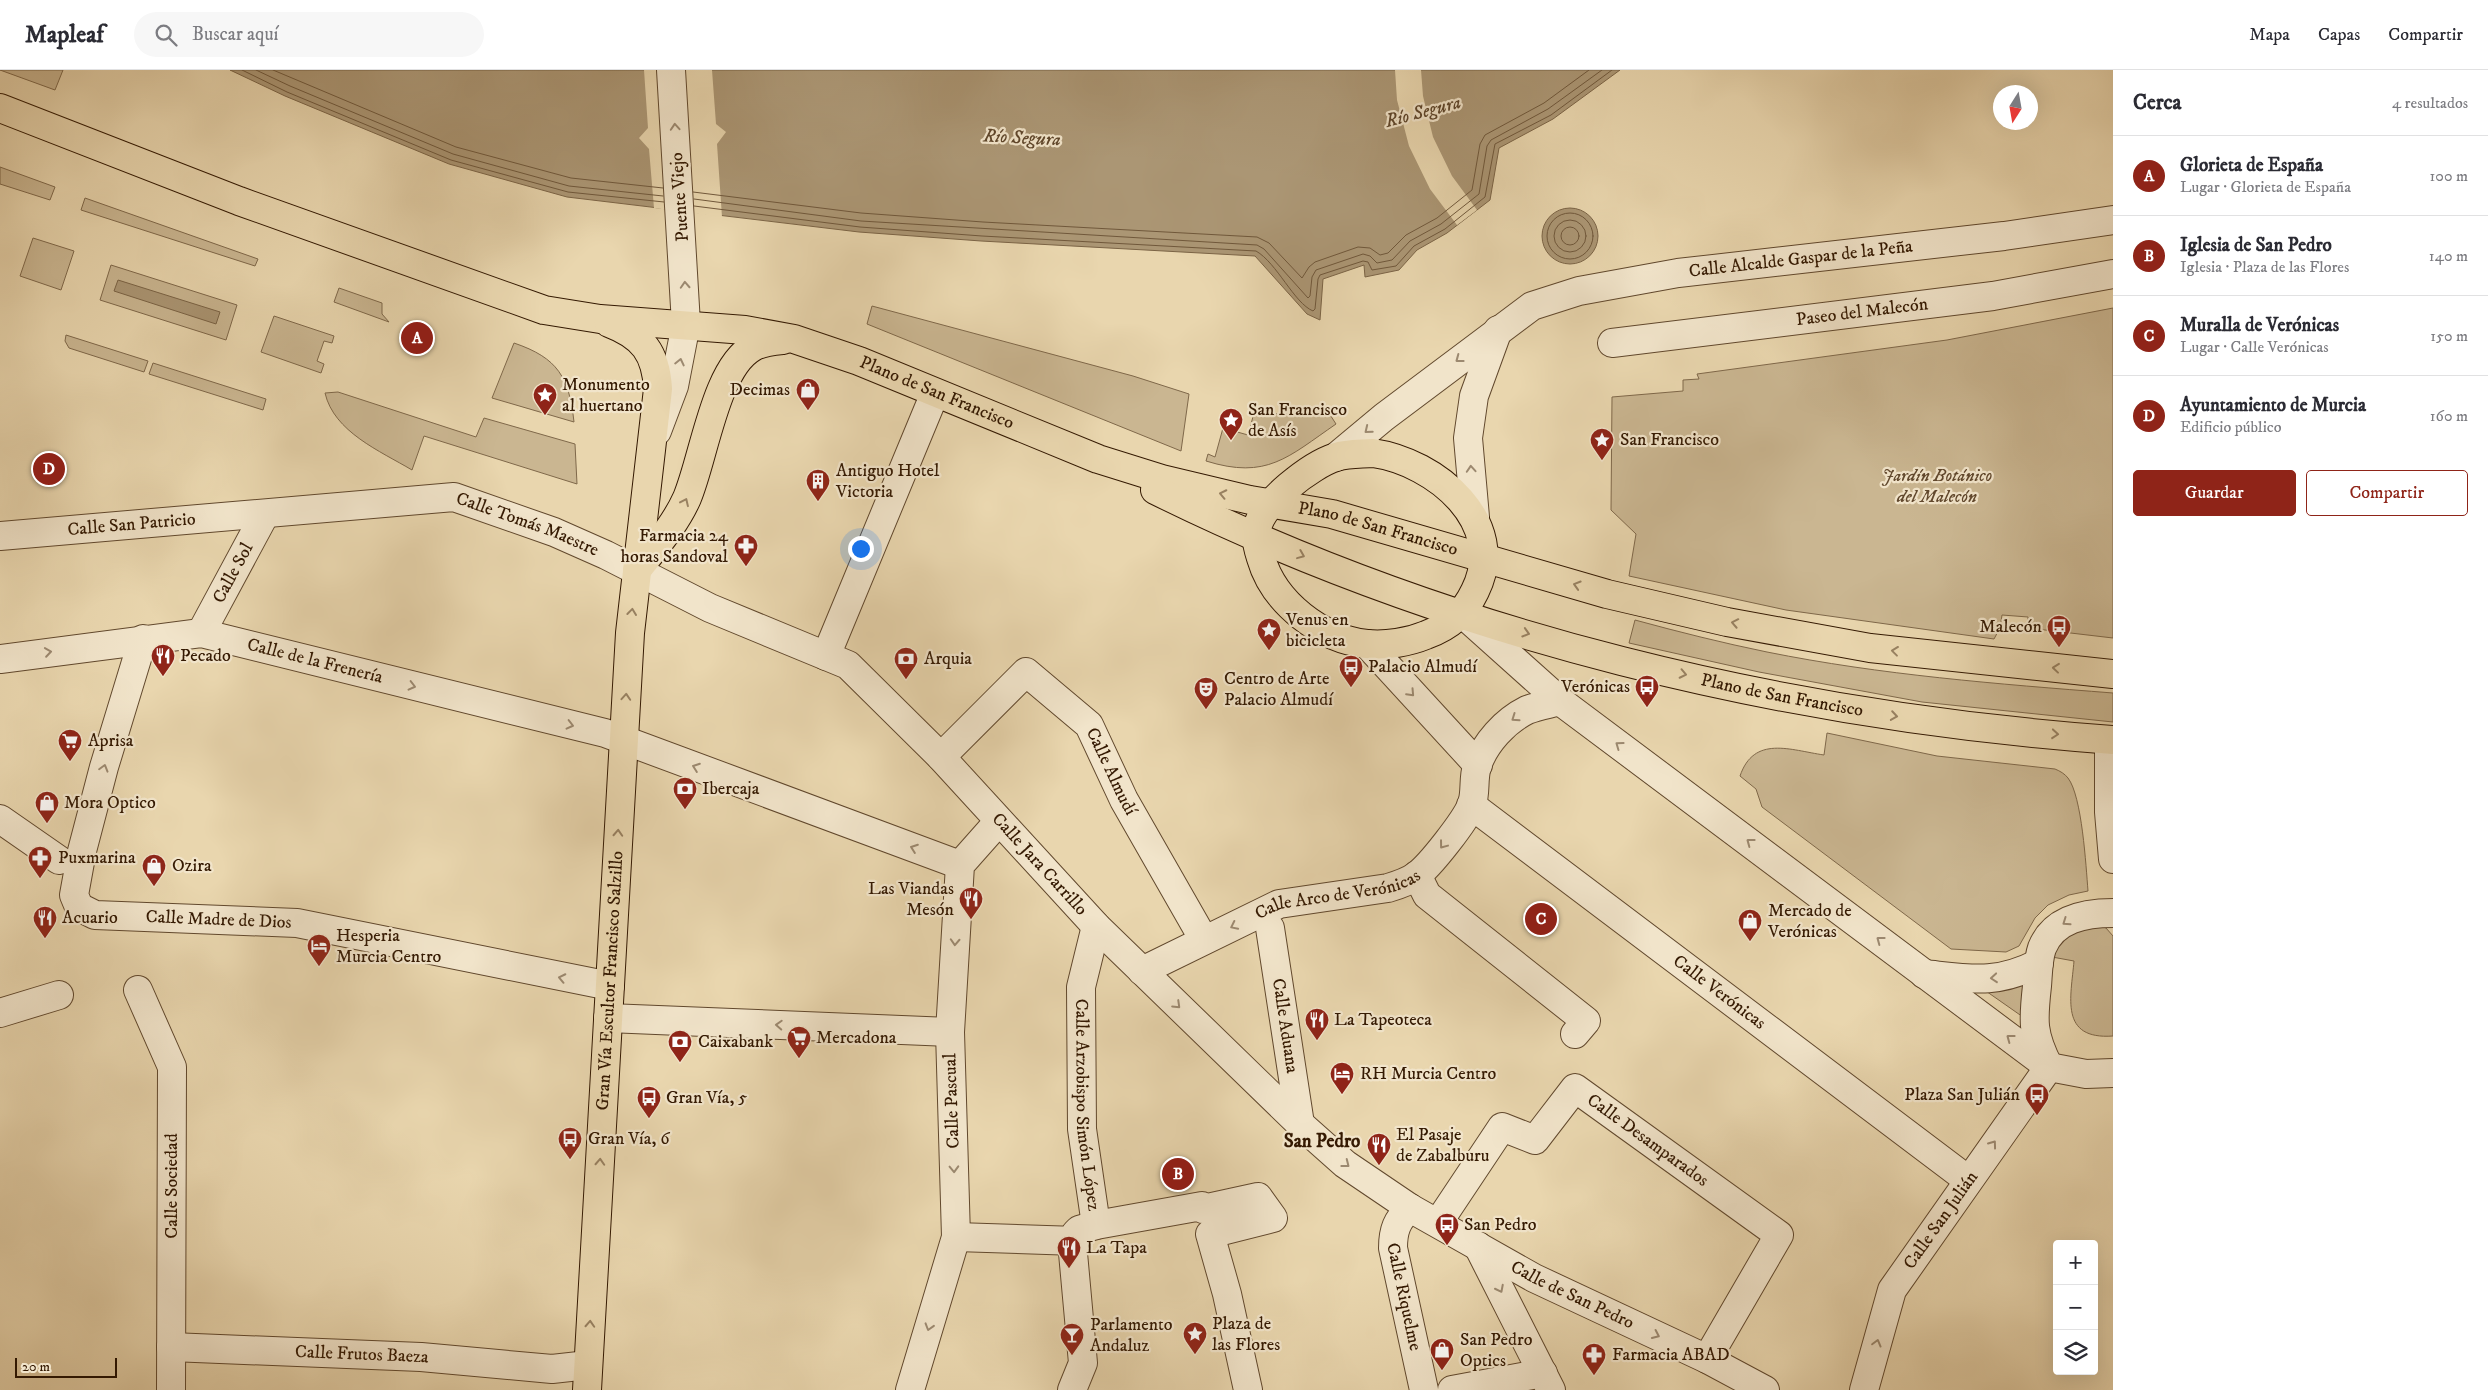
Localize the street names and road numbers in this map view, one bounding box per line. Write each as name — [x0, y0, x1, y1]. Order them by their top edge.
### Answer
street label: Puente Viejo — [666, 151, 694, 242]
street label: Calle Alcalde Gaspar de la Peña — [1688, 235, 1914, 283]
street label: Paseo del Malecón — [1795, 293, 1930, 331]
street label: Plano de San Francisco — [856, 351, 1017, 434]
street label: Calle Tomás Maestre — [453, 488, 602, 561]
street label: Plano de San Francisco — [1296, 497, 1461, 561]
street label: Calle San Patricio — [67, 508, 197, 541]
street label: Calle Sol — [208, 539, 259, 607]
street label: Calle de la Frenería — [245, 634, 385, 689]
street label: Plano de San Francisco — [1699, 669, 1865, 722]
street label: Calle Almudí — [1081, 724, 1142, 820]
street label: Calle Jara Carrillo — [987, 808, 1092, 920]
street label: Gran Vía Escultor Francisco Salzillo — [592, 850, 629, 1111]
street label: Calle Arco de Verónicas — [1252, 865, 1425, 925]
street label: Calle Madre de Dios — [145, 906, 292, 934]
street label: Calle Verónicas — [1668, 950, 1770, 1034]
street label: Calle Aduana — [1267, 977, 1303, 1075]
street label: Calle Arzobispo Simón López — [1070, 999, 1105, 1213]
street label: Calle Pascual — [939, 1052, 965, 1149]
street label: Calle Desamparados — [1583, 1089, 1713, 1192]
street label: Calle Sociedad — [161, 1133, 183, 1239]
street label: Calle San Julián — [1899, 1167, 1983, 1274]
street label: Calle Riquelme — [1381, 1241, 1426, 1353]
street label: Calle de San Pedro — [1507, 1256, 1638, 1334]
street label: Calle Frutos Baeza — [295, 1341, 430, 1369]

